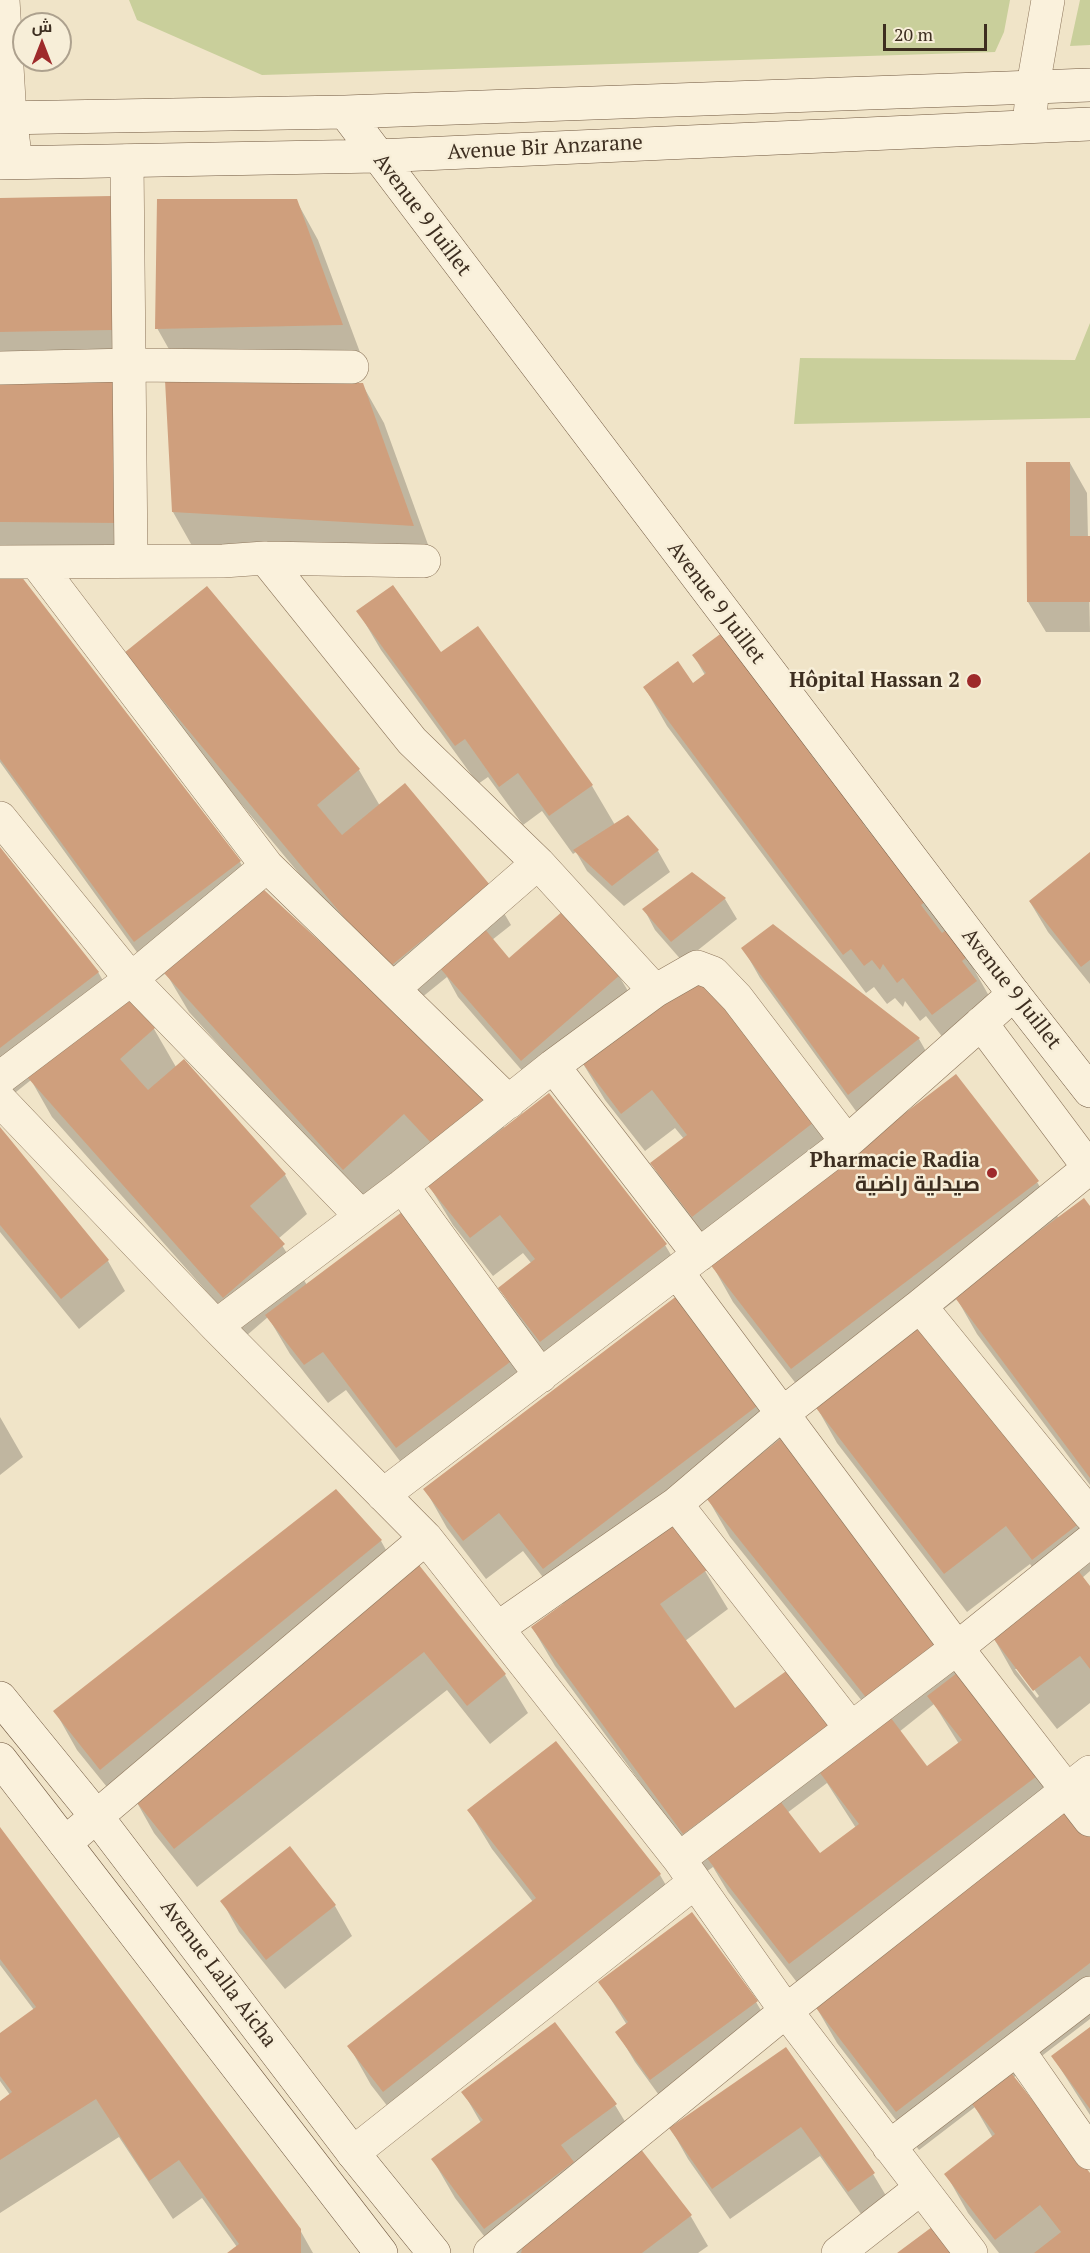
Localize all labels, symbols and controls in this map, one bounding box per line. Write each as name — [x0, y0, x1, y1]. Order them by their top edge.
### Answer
north arrow — [12, 12, 72, 72]
scale bar — [886, 12, 990, 50]
text: ش — [32, 15, 52, 37]
text: 20 m — [894, 22, 933, 46]
street label: Avenue Bir Anzarane — [447, 130, 643, 166]
street label: Avenue 9 Juillet — [368, 149, 476, 281]
street label: Avenue 9 Juillet — [662, 537, 770, 669]
place label: Hôpital Hassan 2 — [789, 668, 960, 694]
marker: Hôpital Hassan 2 — [965, 672, 983, 690]
street label: Avenue 9 Juillet — [956, 923, 1066, 1055]
place label: Pharmacie Radia صيدلية راضية — [810, 1148, 980, 1198]
marker: Pharmacie Radia صيدلية راضية — [985, 1166, 999, 1180]
street label: Avenue Lalla Aicha — [154, 1895, 282, 2053]

